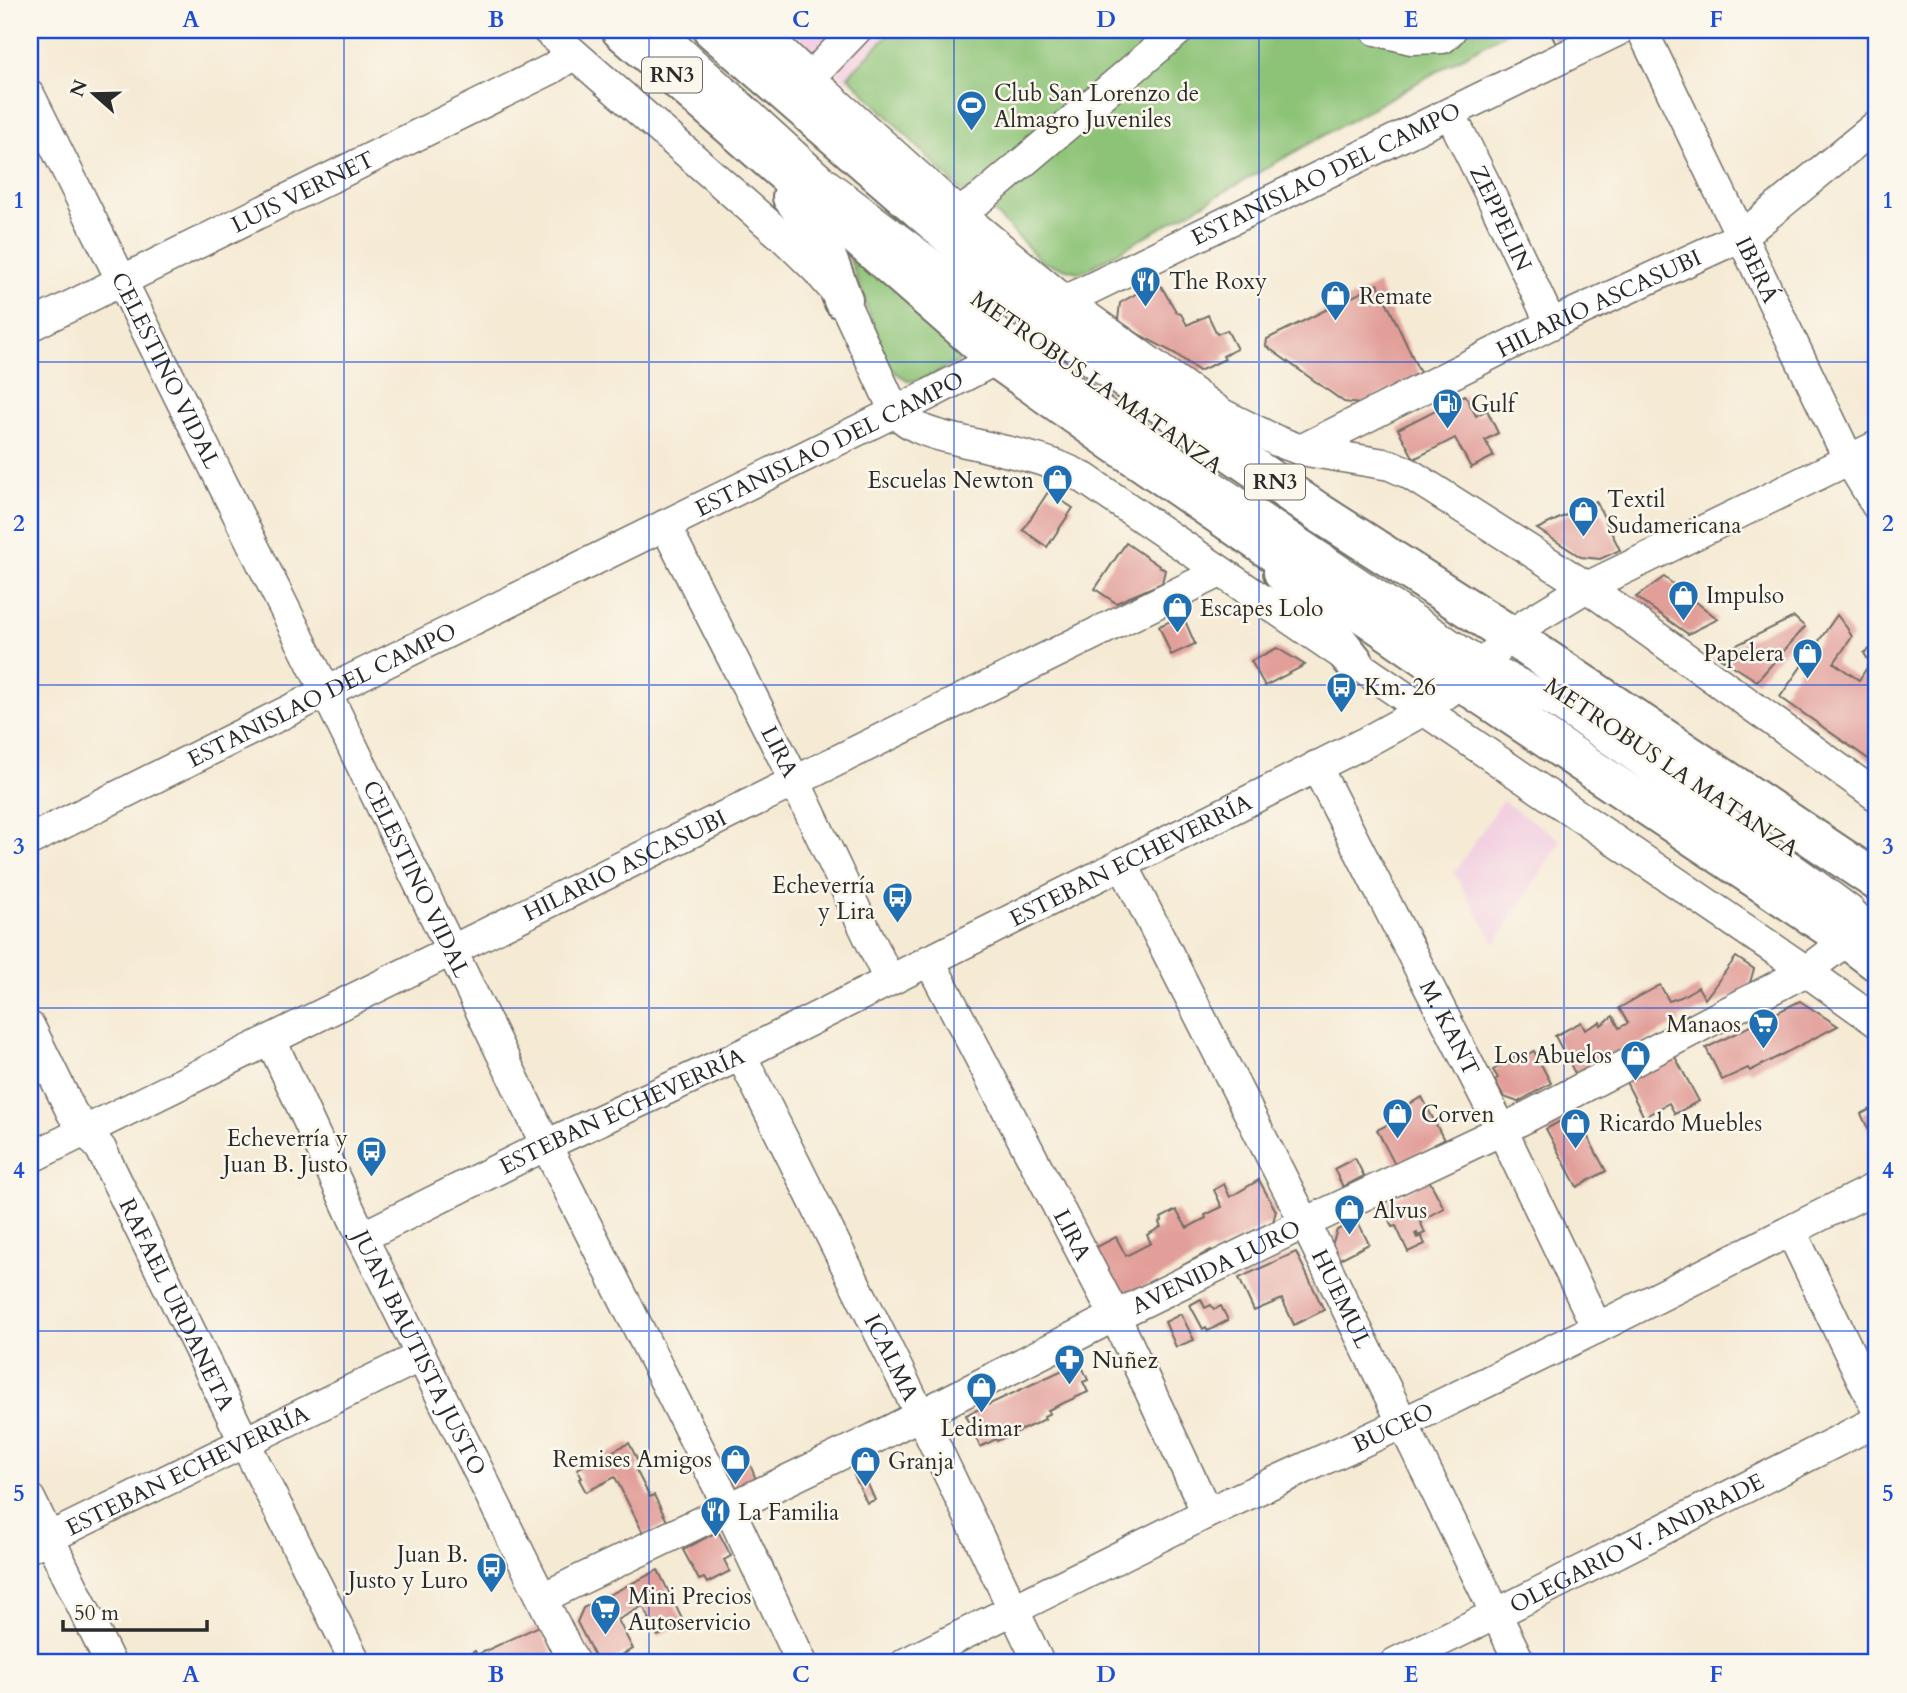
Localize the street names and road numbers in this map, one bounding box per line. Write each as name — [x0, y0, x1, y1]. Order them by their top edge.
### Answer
road number: RN3 — [642, 57, 702, 92]
street label: ESTANISLAO DEL CAMPO — [1186, 95, 1466, 253]
street label: LUIS VERNET — [226, 143, 380, 240]
street label: ZEPPELIN — [1462, 160, 1539, 277]
street label: IBERÁ — [1728, 232, 1786, 309]
street label: HILARIO ASCASUBI — [1491, 242, 1706, 365]
street label: CELESTINO VIDAL — [104, 267, 228, 474]
street label: METROBUS LA MATANZA — [965, 283, 1229, 482]
street label: ESTANISLAO DEL CAMPO — [690, 364, 969, 524]
road number: RN3 — [1245, 464, 1305, 500]
street label: ESTANISLAO DEL CAMPO — [182, 615, 462, 775]
street label: METROBUS LA MATANZA — [1538, 670, 1806, 865]
street label: LIRA — [753, 721, 806, 783]
street label: CELESTINO VIDAL — [355, 775, 477, 983]
street label: ESTEBAN ECHEVERRÍA — [1004, 786, 1258, 934]
street label: HILARIO ASCASUBI — [518, 802, 732, 929]
street label: M. KANT — [1412, 975, 1487, 1081]
street label: ESTEBAN ECHEVERRÍA — [494, 1040, 750, 1182]
street label: RAFAEL URDANETA — [112, 1193, 242, 1417]
street label: LIRA — [1046, 1204, 1099, 1267]
street label: AVENIDA LURO — [1126, 1213, 1306, 1322]
street label: JUAN BAUTISTA JUSTO — [344, 1222, 493, 1481]
street label: HUEMUL — [1304, 1244, 1379, 1354]
street label: ICALMA — [857, 1309, 926, 1407]
street label: BUCEO — [1348, 1395, 1439, 1460]
street label: ESTEBAN ECHEVERRÍA — [61, 1398, 315, 1543]
street label: OLEGARIO V. ANDRADE — [1504, 1466, 1769, 1621]

